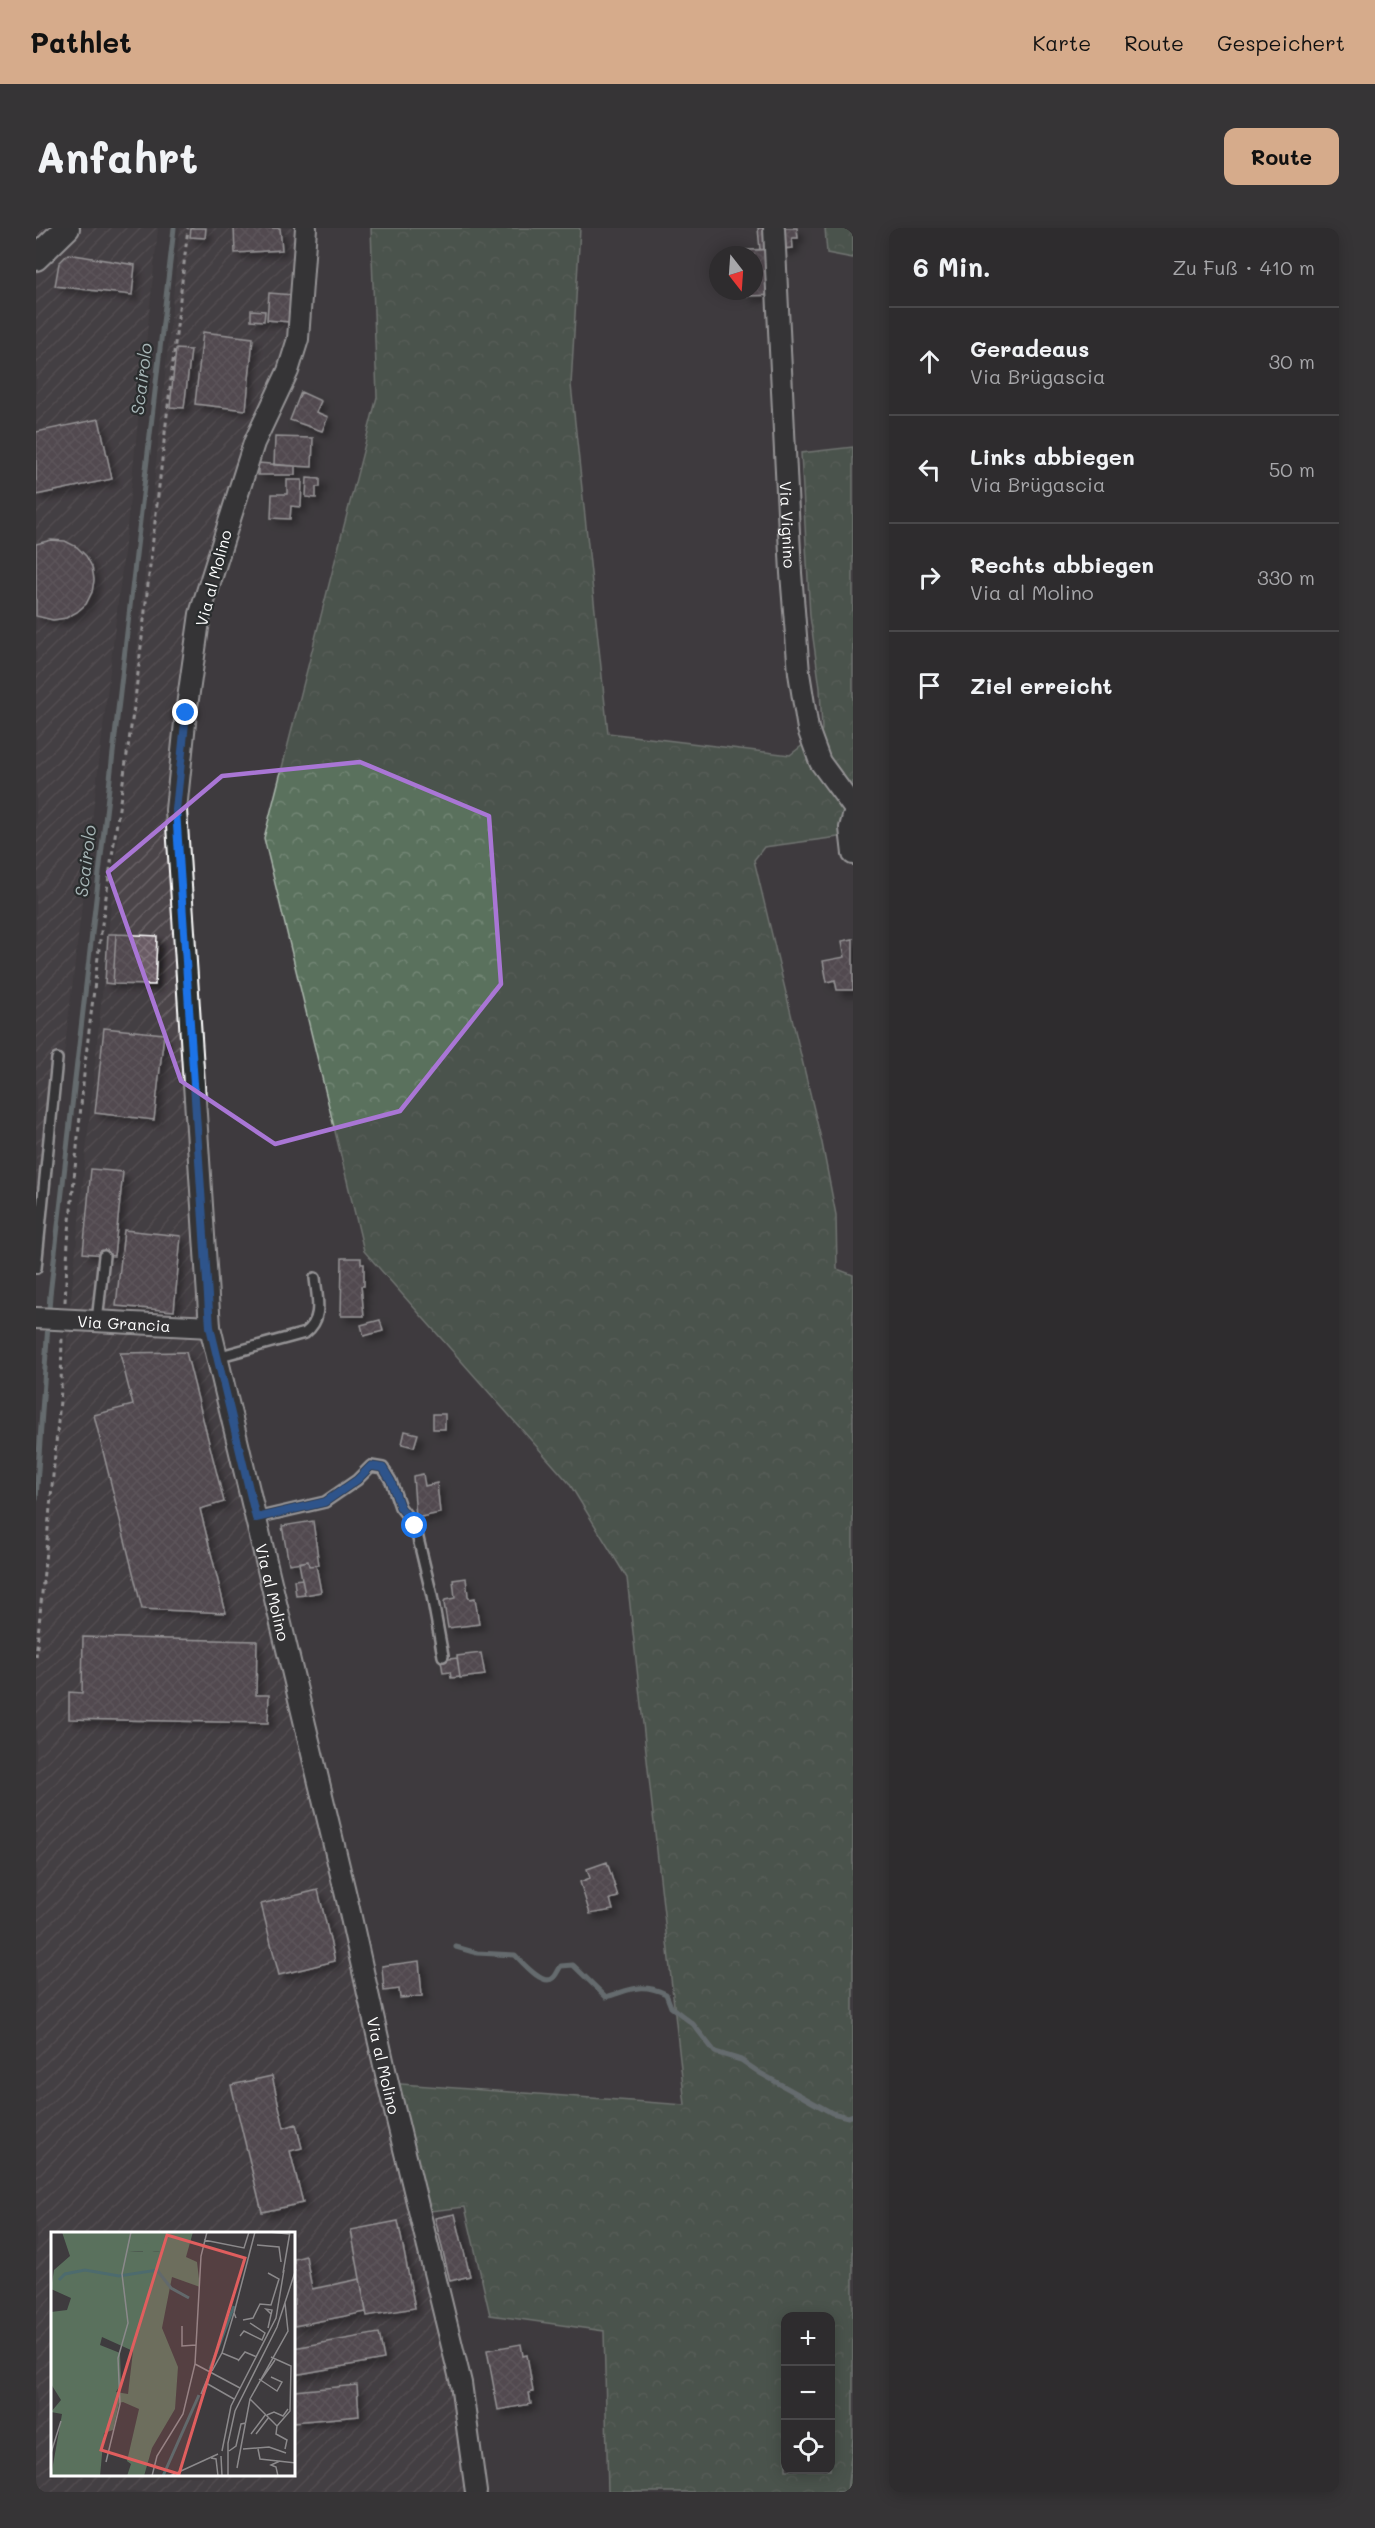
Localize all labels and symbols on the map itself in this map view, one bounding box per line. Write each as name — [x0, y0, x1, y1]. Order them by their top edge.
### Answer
north arrow — [709, 246, 763, 300]
water label: Scairolo — [125, 341, 157, 416]
street label: Via Vignino — [776, 481, 801, 569]
street label: Via al Molino — [190, 528, 236, 628]
route end — [172, 699, 198, 725]
water label: Scairolo — [69, 823, 101, 898]
street label: Via Grancia — [77, 1310, 171, 1335]
route start — [401, 1512, 427, 1538]
street label: Via al Molino — [252, 1542, 295, 1643]
street label: Via al Molino — [363, 2015, 406, 2116]
inset map — [51, 2232, 296, 2477]

